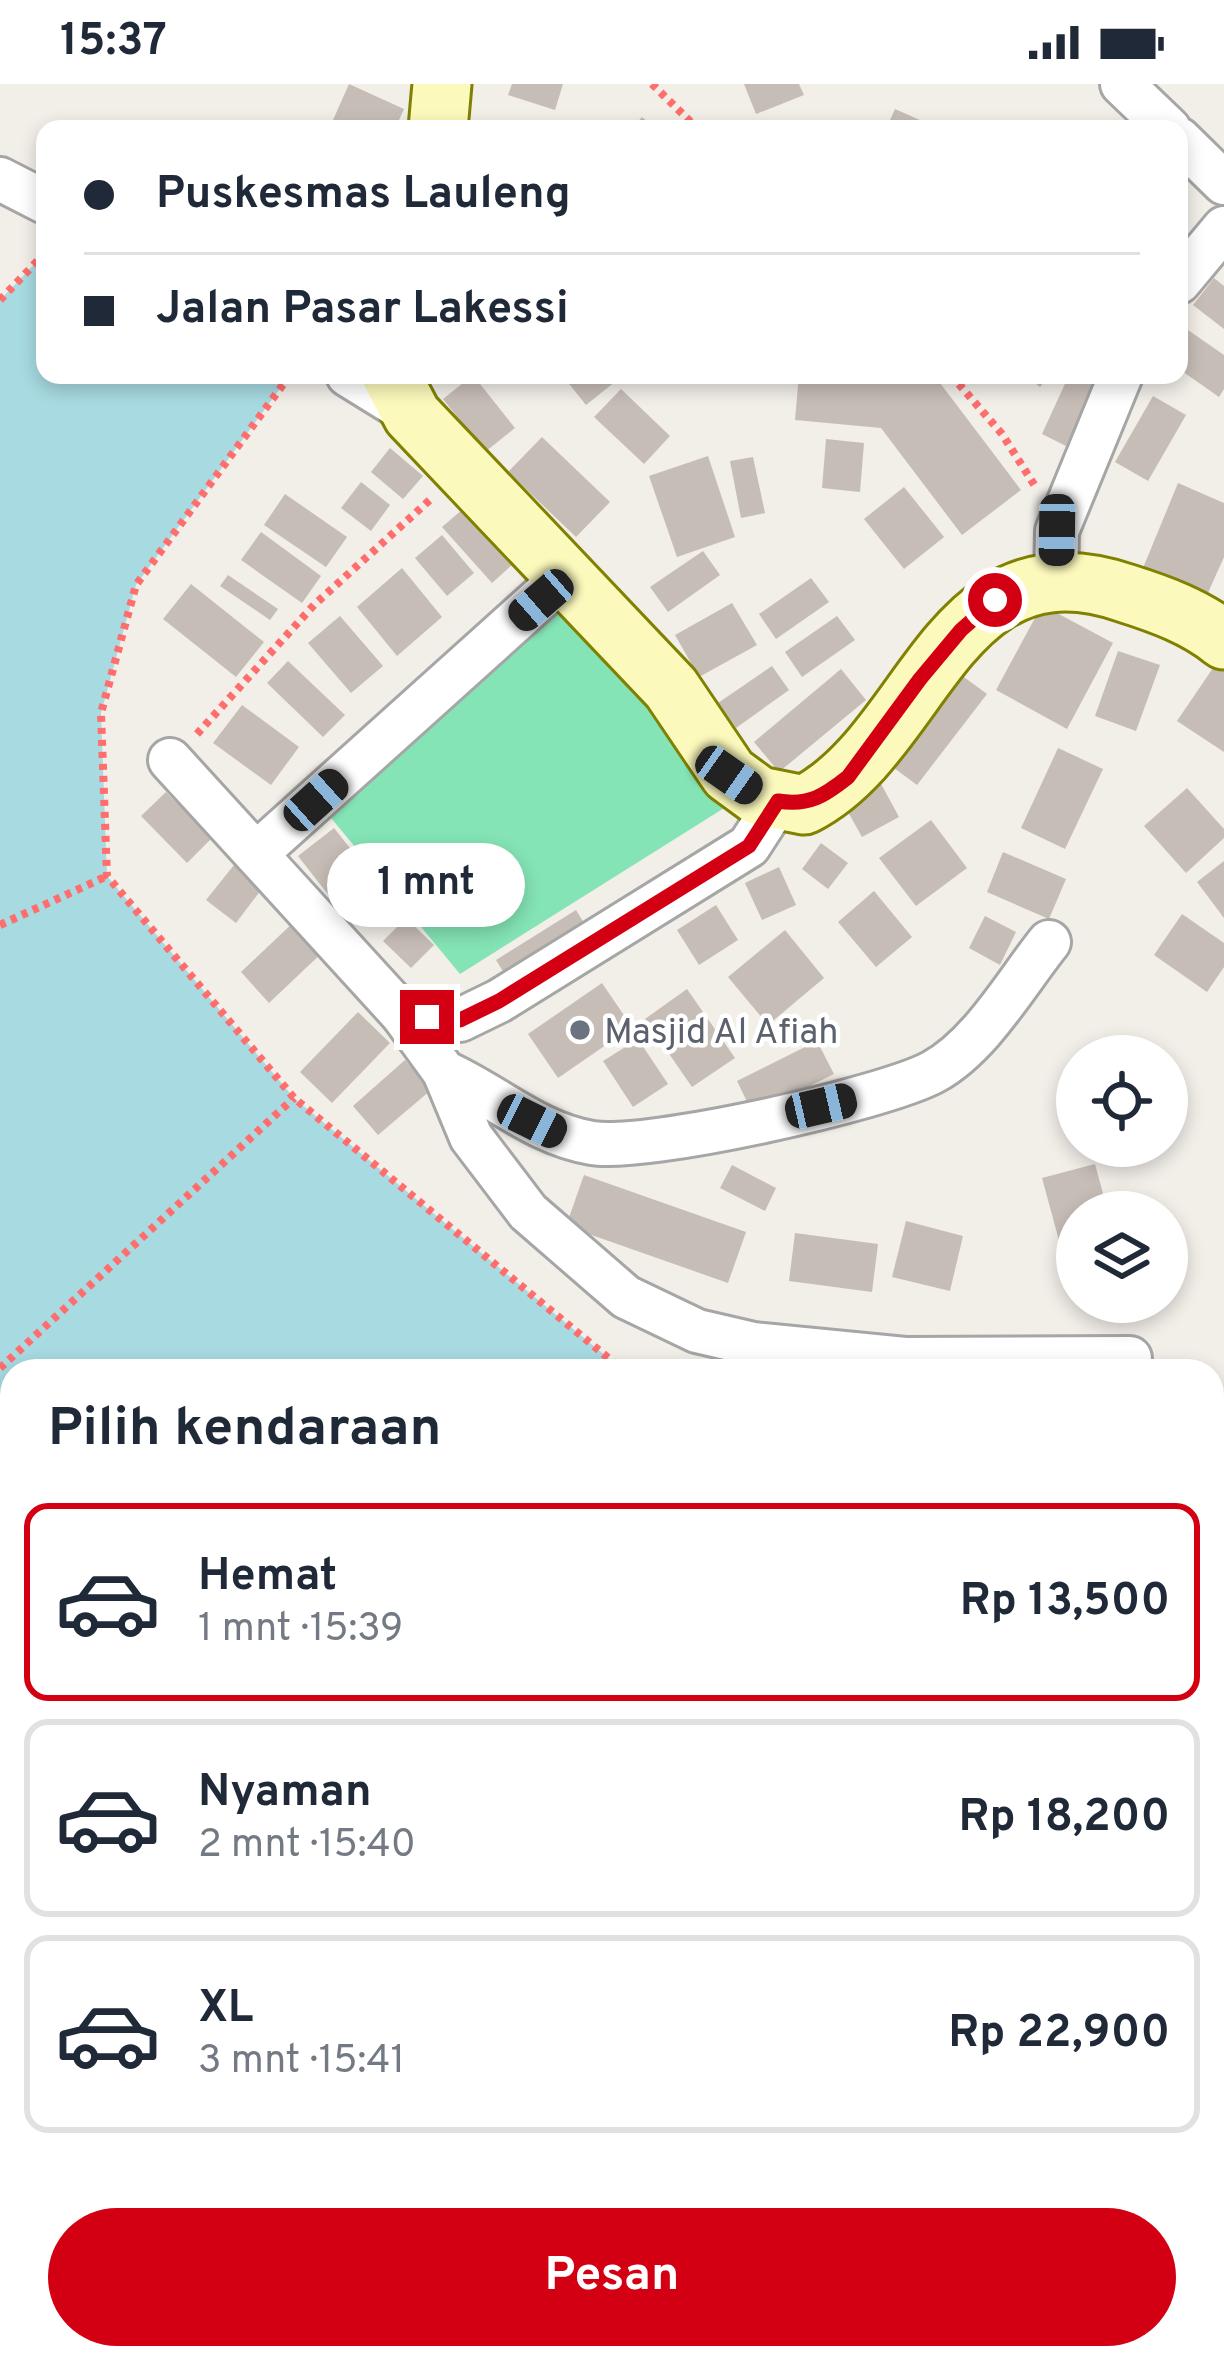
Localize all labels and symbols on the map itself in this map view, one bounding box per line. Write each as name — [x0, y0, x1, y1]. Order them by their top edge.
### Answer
car — [1038, 494, 1076, 566]
car — [502, 563, 580, 637]
route start — [968, 573, 1022, 627]
car — [689, 740, 769, 810]
car — [277, 763, 355, 837]
callout: 1 mnt — [328, 843, 526, 927]
route end — [400, 990, 454, 1044]
place label: Masjid Al Afiah — [604, 1011, 839, 1057]
marker: Masjid Al Afiah — [567, 1017, 593, 1043]
car — [782, 1080, 860, 1132]
car — [492, 1089, 572, 1153]

